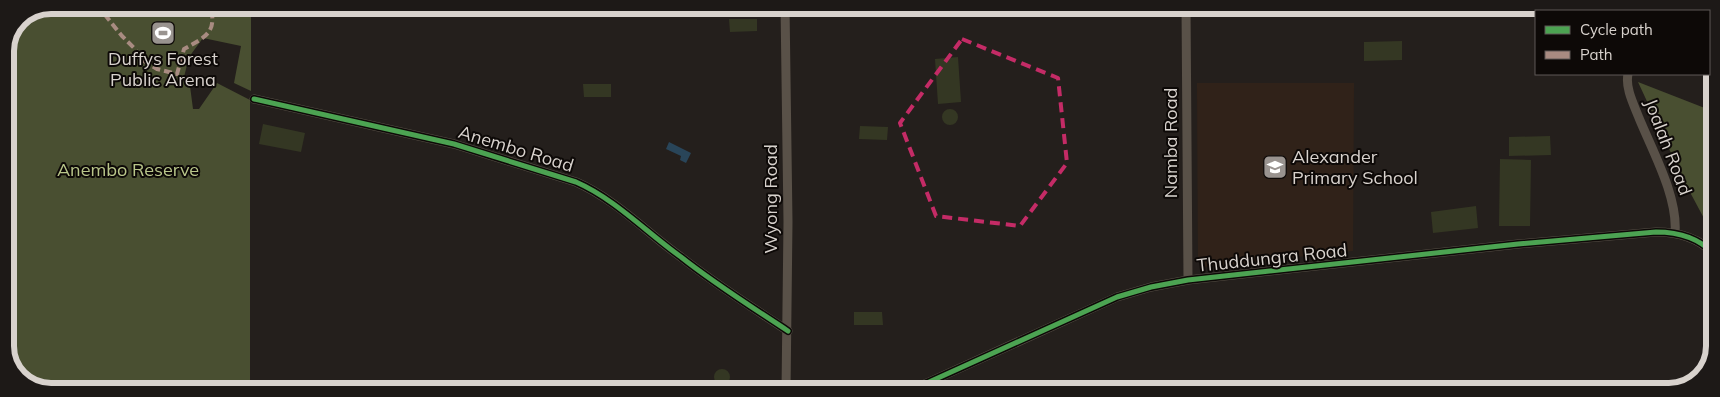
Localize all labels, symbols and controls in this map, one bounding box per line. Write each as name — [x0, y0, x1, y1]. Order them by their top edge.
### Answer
legend — [1535, 10, 1710, 75]
sports icon: Duffys Forest Public Arena — [150, 20, 176, 46]
text: Cycle path — [1580, 20, 1653, 39]
text: Path — [1580, 45, 1612, 64]
place label: Duffys Forest Public Arena — [108, 47, 218, 91]
street label: Namba Road — [1159, 88, 1182, 198]
street label: Joalah Road — [1640, 95, 1697, 198]
street label: Anembo Road — [456, 120, 577, 177]
street label: Wyong Road — [759, 144, 782, 254]
place label: Alexander Primary School — [1292, 145, 1418, 189]
school or university icon: Alexander Primary School — [1262, 154, 1288, 180]
park label: Anembo Reserve — [57, 158, 199, 181]
street label: Thuddungra Road — [1196, 238, 1348, 277]

